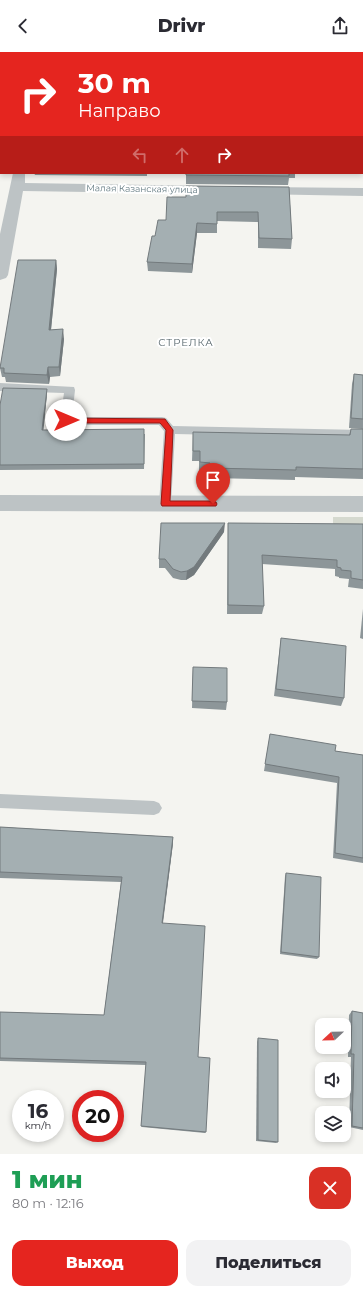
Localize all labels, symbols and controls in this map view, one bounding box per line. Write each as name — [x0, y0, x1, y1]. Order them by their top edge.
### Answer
icon: back — [12, 15, 34, 37]
text: Drivr — [158, 15, 205, 37]
icon: share — [329, 15, 351, 37]
text: 30 m — [78, 66, 151, 100]
icon: right — [12, 68, 64, 120]
text: Направо — [78, 100, 161, 122]
icon: left — [129, 144, 151, 166]
icon: ahead — [171, 144, 193, 166]
icon: right — [213, 144, 235, 166]
street label: Малая Казанская улица — [86, 182, 198, 195]
district label: СТРЕЛКА — [158, 336, 214, 349]
position arrow — [45, 399, 87, 441]
pin — [196, 463, 230, 504]
icon: arrive — [202, 469, 224, 491]
north arrow — [315, 1018, 351, 1054]
map controls — [315, 1018, 351, 1142]
button: sound — [315, 1062, 351, 1098]
speed limit sign: 20 — [72, 1090, 124, 1142]
text: 16 — [28, 1099, 48, 1123]
button: layers — [315, 1106, 351, 1142]
text: km/h — [25, 1119, 51, 1132]
text: 1 мин — [12, 1165, 83, 1194]
button: close — [309, 1167, 351, 1209]
text: 80 m · 12:16 — [12, 1195, 84, 1211]
button: Выход — [12, 1240, 178, 1286]
button: Поделиться — [186, 1240, 351, 1286]

